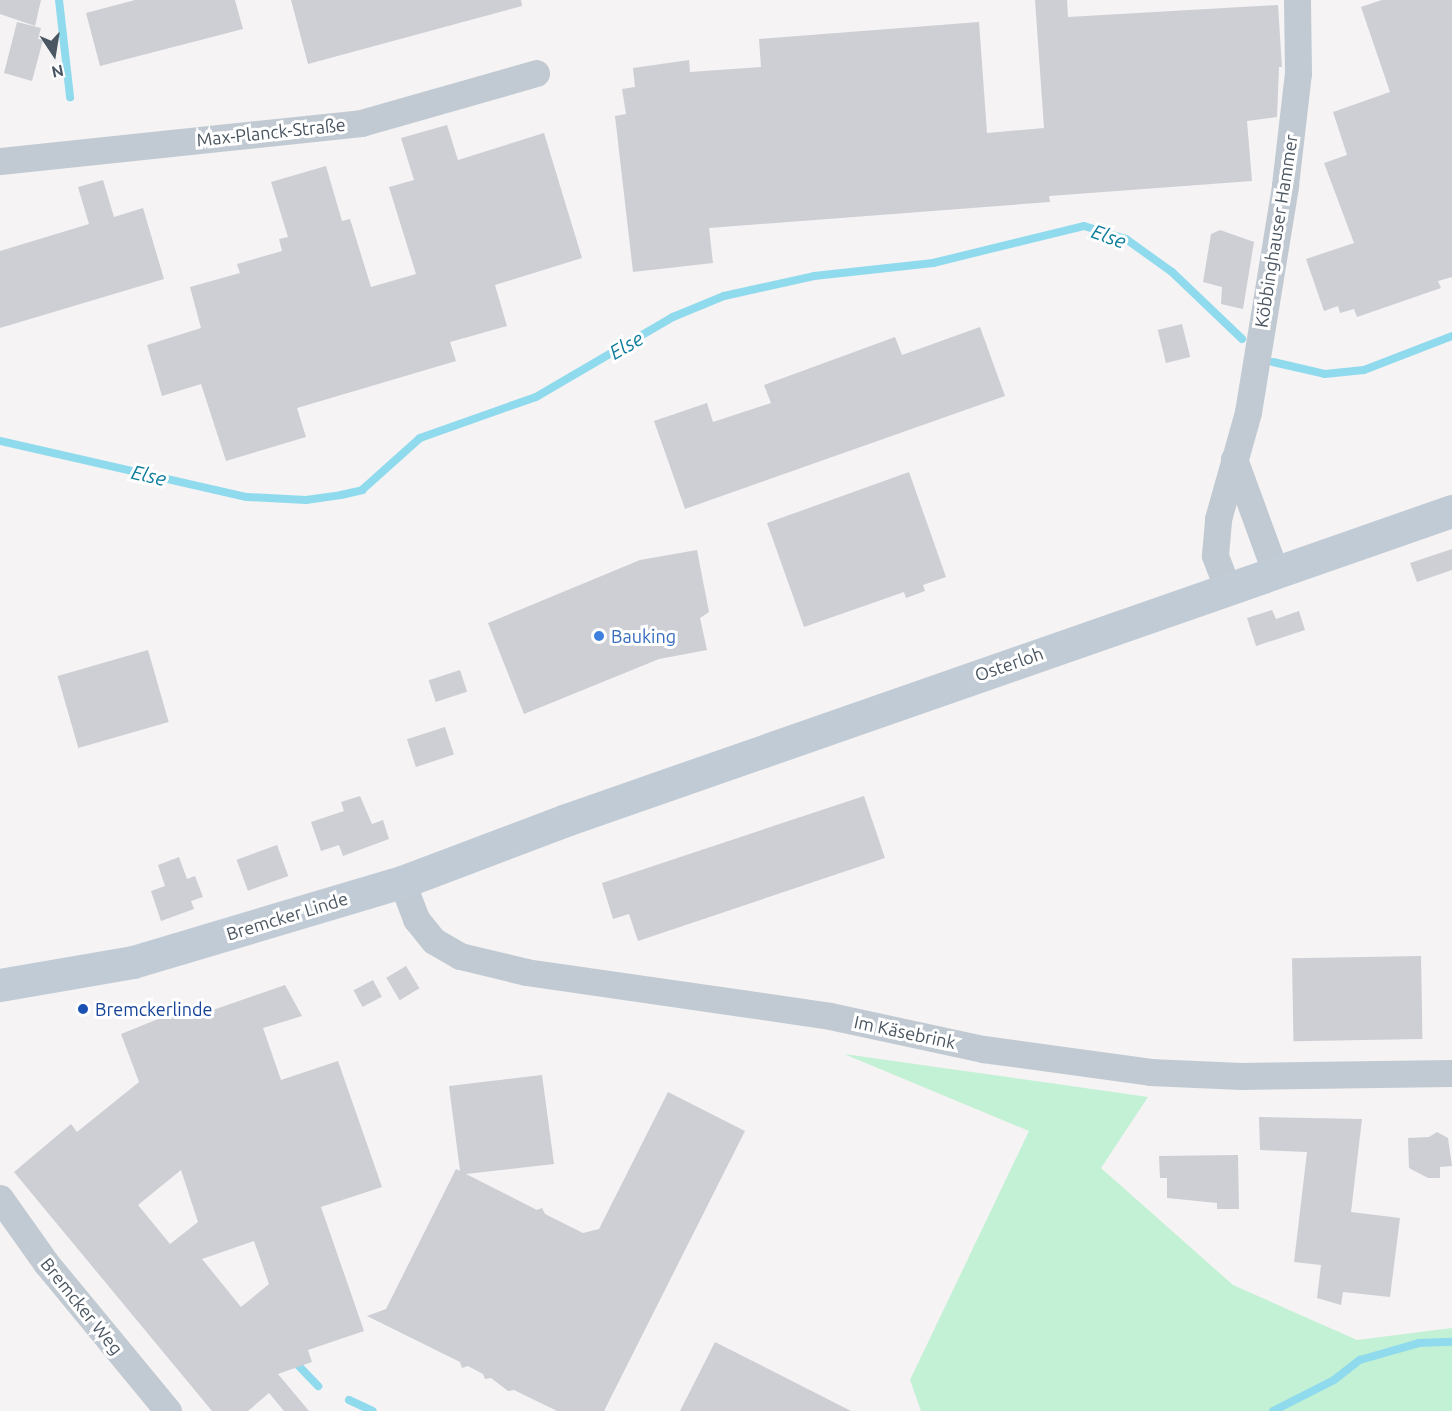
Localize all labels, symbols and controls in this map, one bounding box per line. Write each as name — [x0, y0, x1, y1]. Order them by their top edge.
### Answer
north arrow — [24, 24, 84, 84]
text: N — [50, 62, 65, 82]
street label: Max-Planck-Straße — [195, 113, 347, 151]
street label: Köbbinghauser Hammer — [1250, 133, 1302, 329]
water label: Else — [1088, 219, 1130, 253]
water label: Else — [605, 326, 647, 364]
water label: Else — [129, 459, 169, 491]
place label: Bauking — [611, 625, 676, 647]
marker: Bauking — [592, 629, 606, 643]
street label: Osterloh — [972, 642, 1046, 686]
street label: Bremcker Linde — [224, 887, 350, 945]
place label: Bremckerlinde — [95, 998, 212, 1020]
marker: Bremckerlinde — [76, 1002, 90, 1016]
street label: Im Käsebrink — [852, 1011, 958, 1053]
street label: Bremcker Weg — [36, 1253, 128, 1359]

